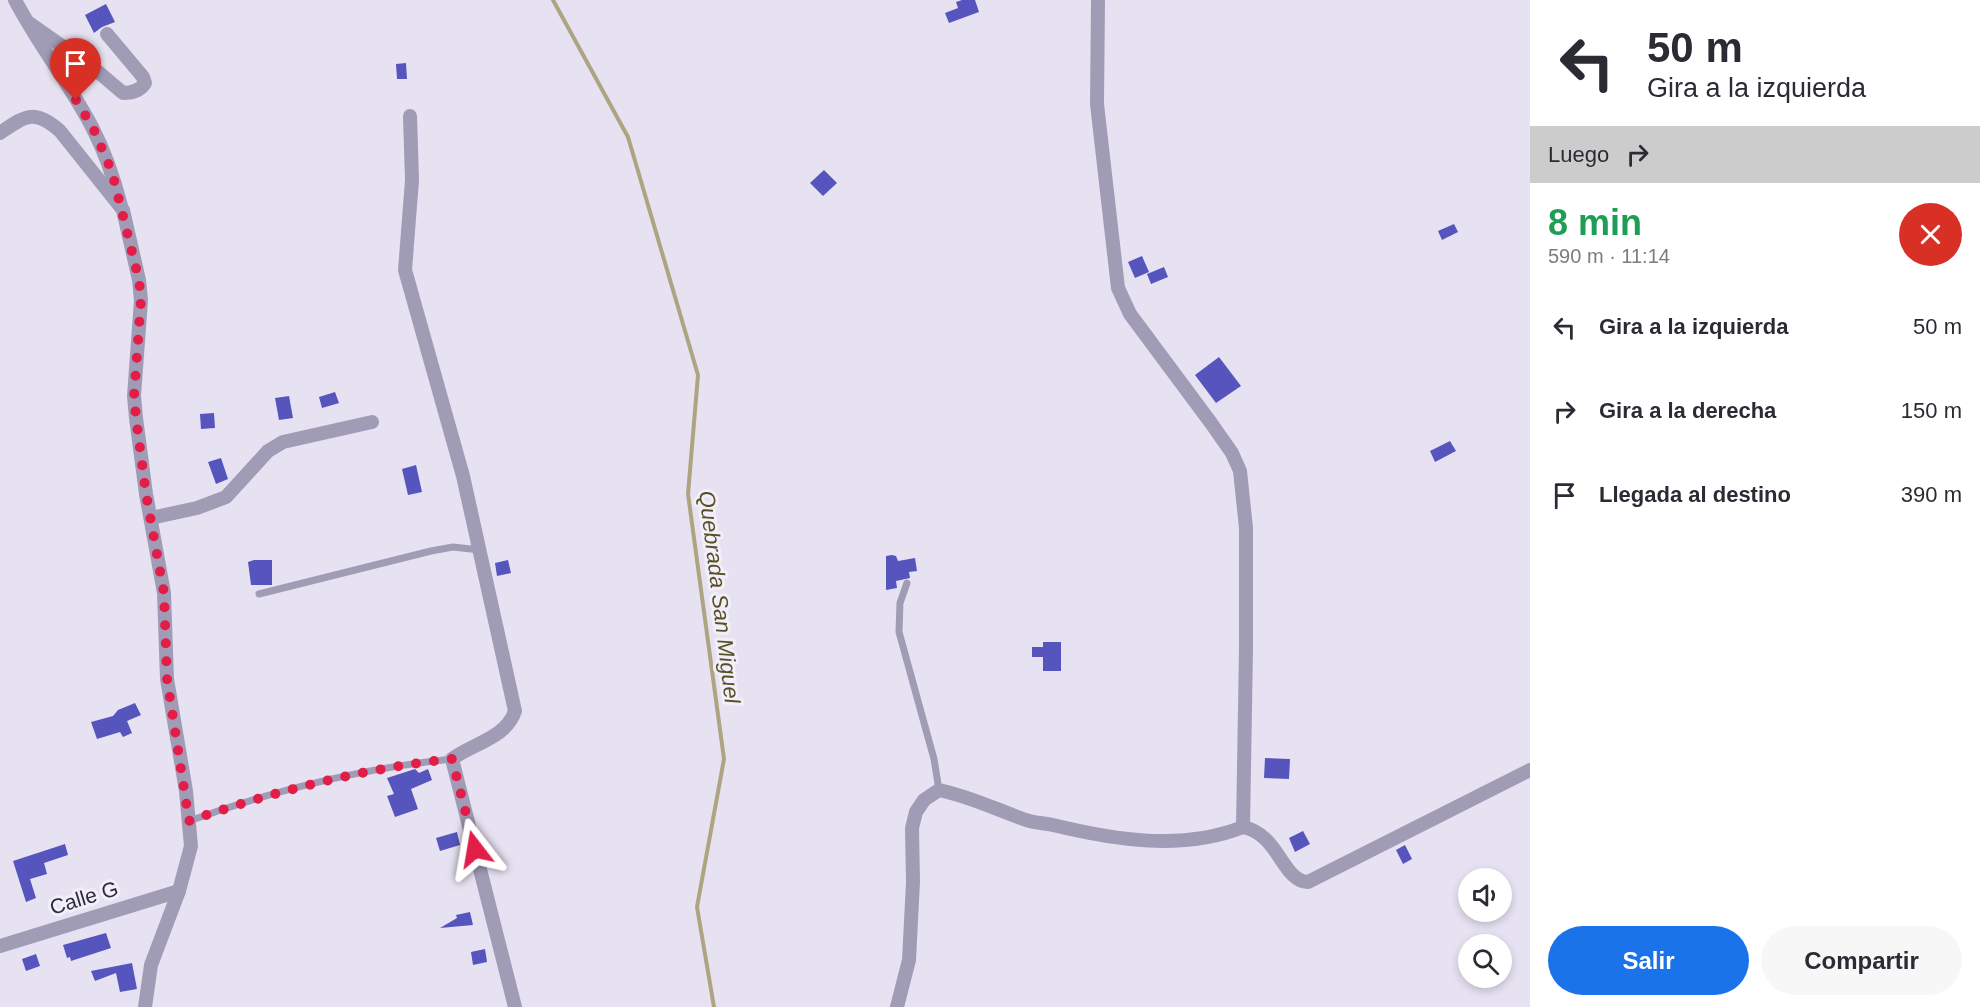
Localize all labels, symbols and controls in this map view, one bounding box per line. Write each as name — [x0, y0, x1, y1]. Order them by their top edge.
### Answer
icon: left — [1548, 24, 1626, 102]
text: 50 m — [1647, 24, 1743, 71]
pin — [50, 38, 101, 100]
icon: arrive — [59, 47, 92, 80]
text: Gira a la izquierda — [1647, 73, 1866, 103]
icon: right — [1621, 138, 1654, 171]
text: Luego — [1548, 142, 1609, 167]
text: 8 min — [1548, 202, 1642, 243]
button: close — [1899, 203, 1962, 266]
text: 590 m · 11:14 — [1548, 245, 1670, 267]
icon: left — [1548, 311, 1581, 344]
text: Gira a la izquierda — [1599, 314, 1789, 339]
text: 50 m — [1913, 314, 1962, 339]
icon: right — [1548, 395, 1581, 428]
text: Gira a la derecha — [1599, 398, 1776, 423]
text: 150 m — [1901, 398, 1962, 423]
icon: arrive — [1548, 479, 1581, 512]
text: Llegada al destino — [1599, 482, 1791, 507]
text: 390 m — [1901, 482, 1962, 507]
water label: Quebrada San Miguel — [694, 489, 745, 706]
position arrow — [443, 817, 507, 881]
map controls — [1458, 868, 1512, 988]
button: sound — [1458, 868, 1512, 922]
street label: Calle G — [47, 876, 121, 919]
button: Salir — [1548, 926, 1749, 995]
button: Compartir — [1761, 926, 1962, 995]
button: search — [1458, 934, 1512, 988]

